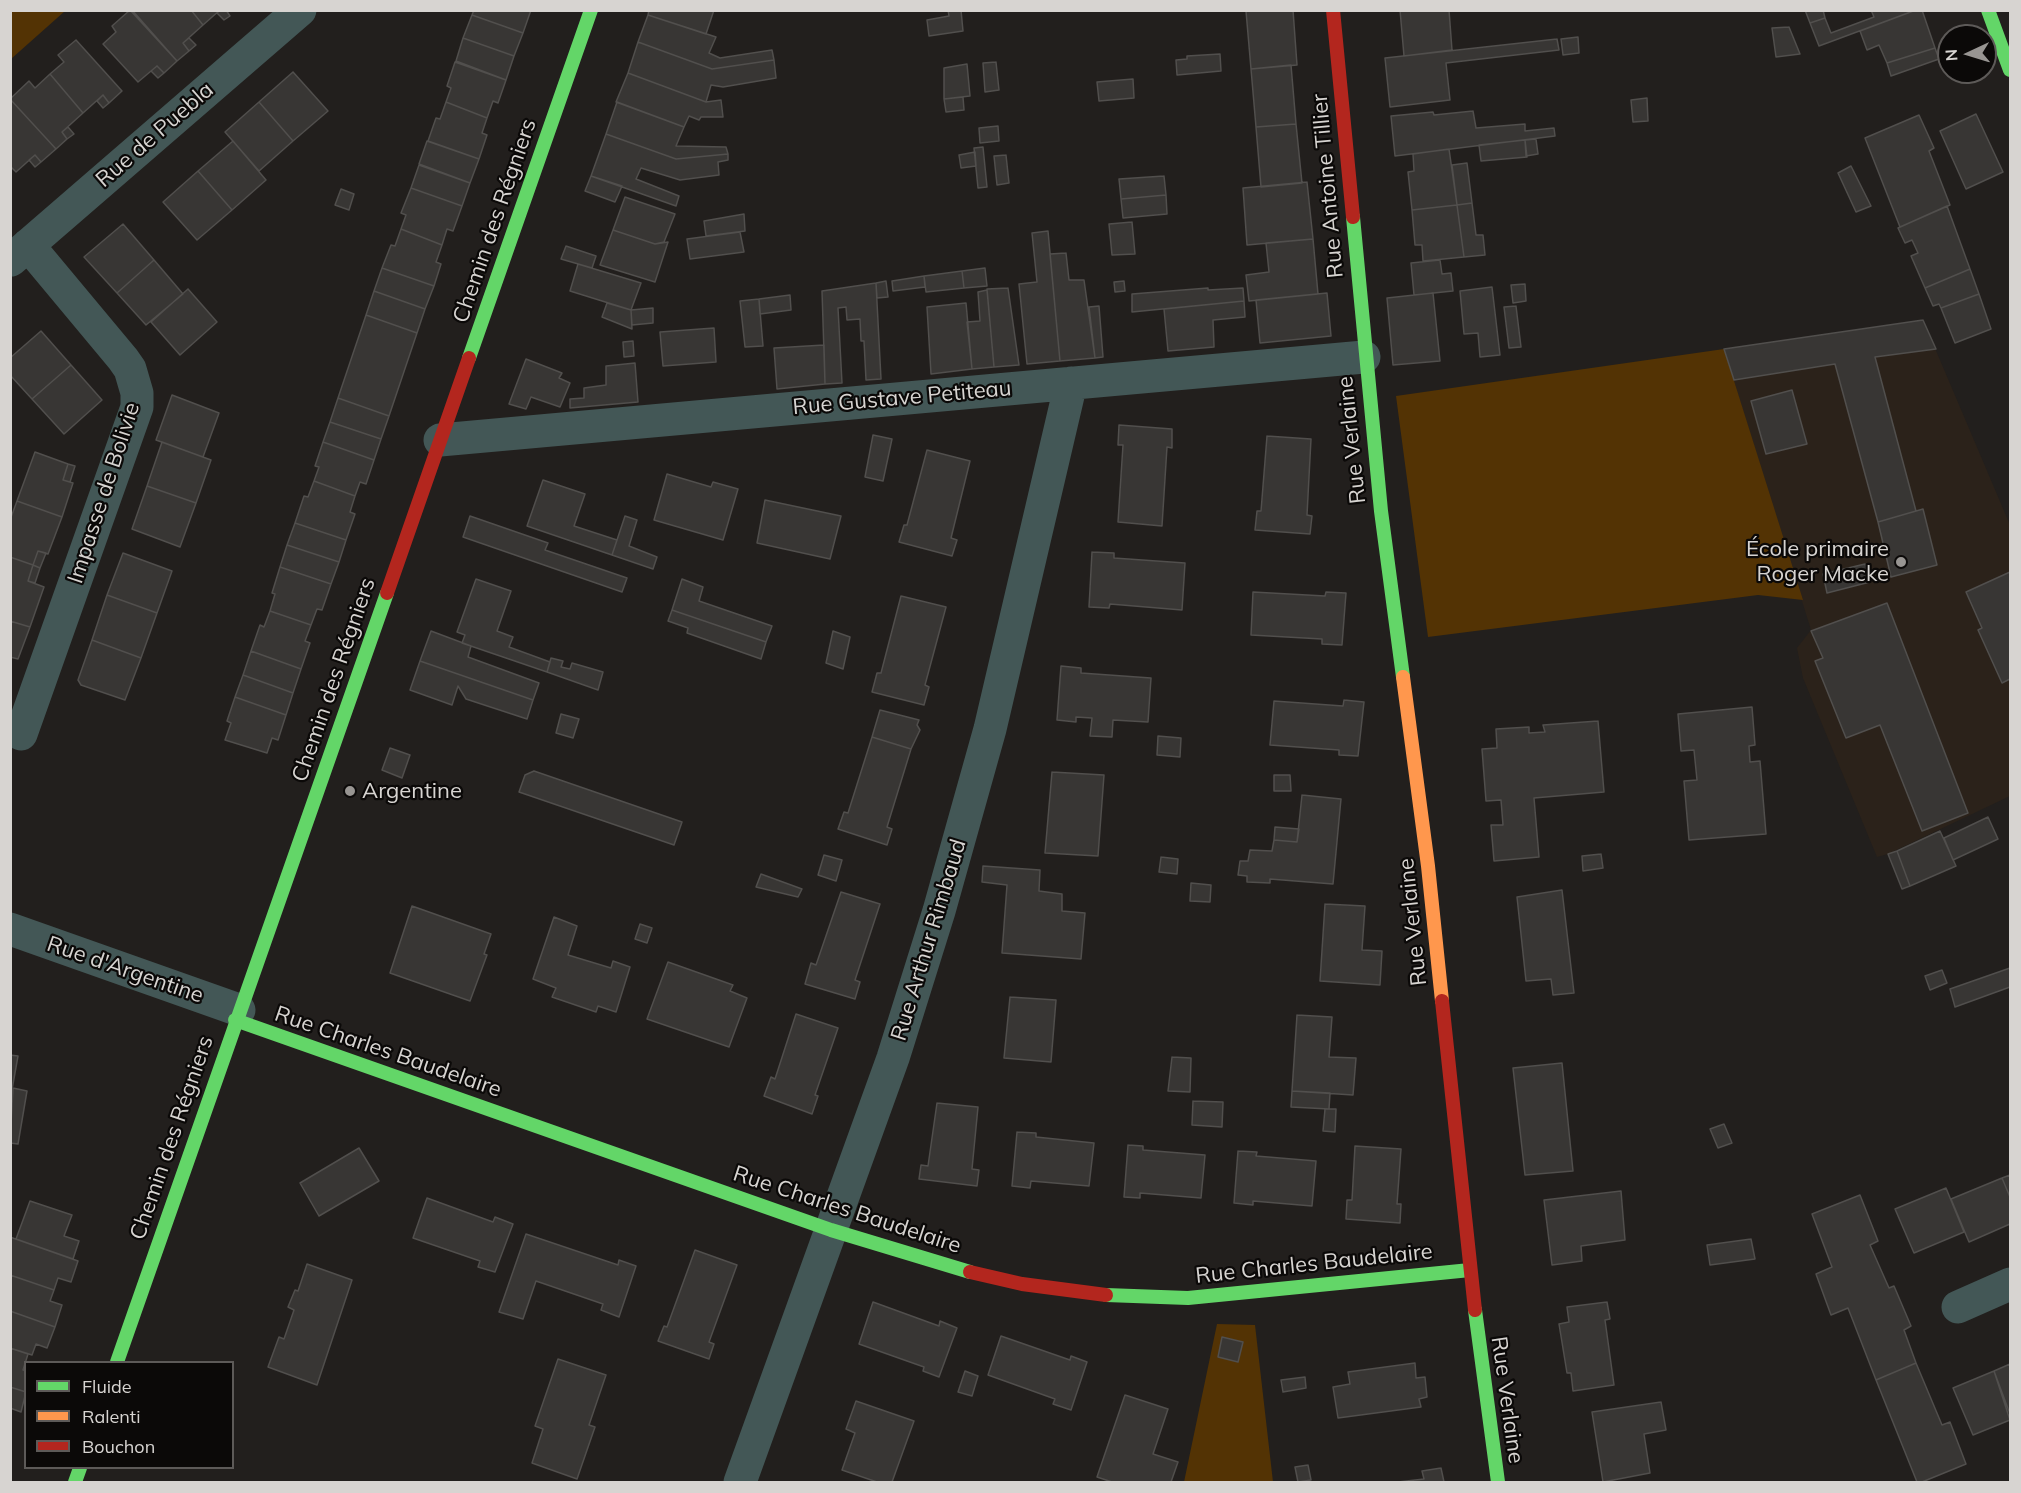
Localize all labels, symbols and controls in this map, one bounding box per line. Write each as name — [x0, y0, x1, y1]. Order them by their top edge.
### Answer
north arrow — [1937, 24, 1997, 84]
text: N — [1941, 48, 1961, 62]
street label: Rue de Puebla — [91, 77, 219, 193]
street label: Rue Antoine Tillier — [1307, 93, 1349, 279]
street label: Chemin des Régniers — [448, 116, 542, 326]
street label: Rue Gustave Petiteau — [792, 375, 1012, 421]
street label: Rue Verlaine — [1332, 375, 1372, 505]
street label: Impasse de Bolivie — [62, 399, 146, 587]
place label: École primaire Roger Macke — [1746, 536, 1889, 588]
marker: École primaire Roger Macke — [1894, 555, 1908, 569]
street label: Chemin des Régniers — [287, 575, 381, 785]
place label: Argentine — [362, 778, 462, 804]
marker: Argentine — [343, 784, 357, 798]
street label: Rue Arthur Rimbaud — [886, 836, 972, 1044]
street label: Rue Verlaine — [1393, 857, 1433, 987]
street label: Rue d'Argentine — [43, 931, 207, 1009]
street label: Rue Charles Baudelaire — [271, 1001, 505, 1103]
street label: Chemin des Régniers — [125, 1033, 219, 1243]
street label: Rue Charles Baudelaire — [730, 1161, 964, 1259]
street label: Rue Charles Baudelaire — [1194, 1238, 1434, 1290]
street label: Rue Verlaine — [1485, 1335, 1529, 1465]
legend — [24, 1361, 234, 1469]
text: Fluide — [82, 1375, 132, 1398]
text: Ralenti — [82, 1405, 140, 1428]
text: Bouchon — [82, 1435, 155, 1458]

